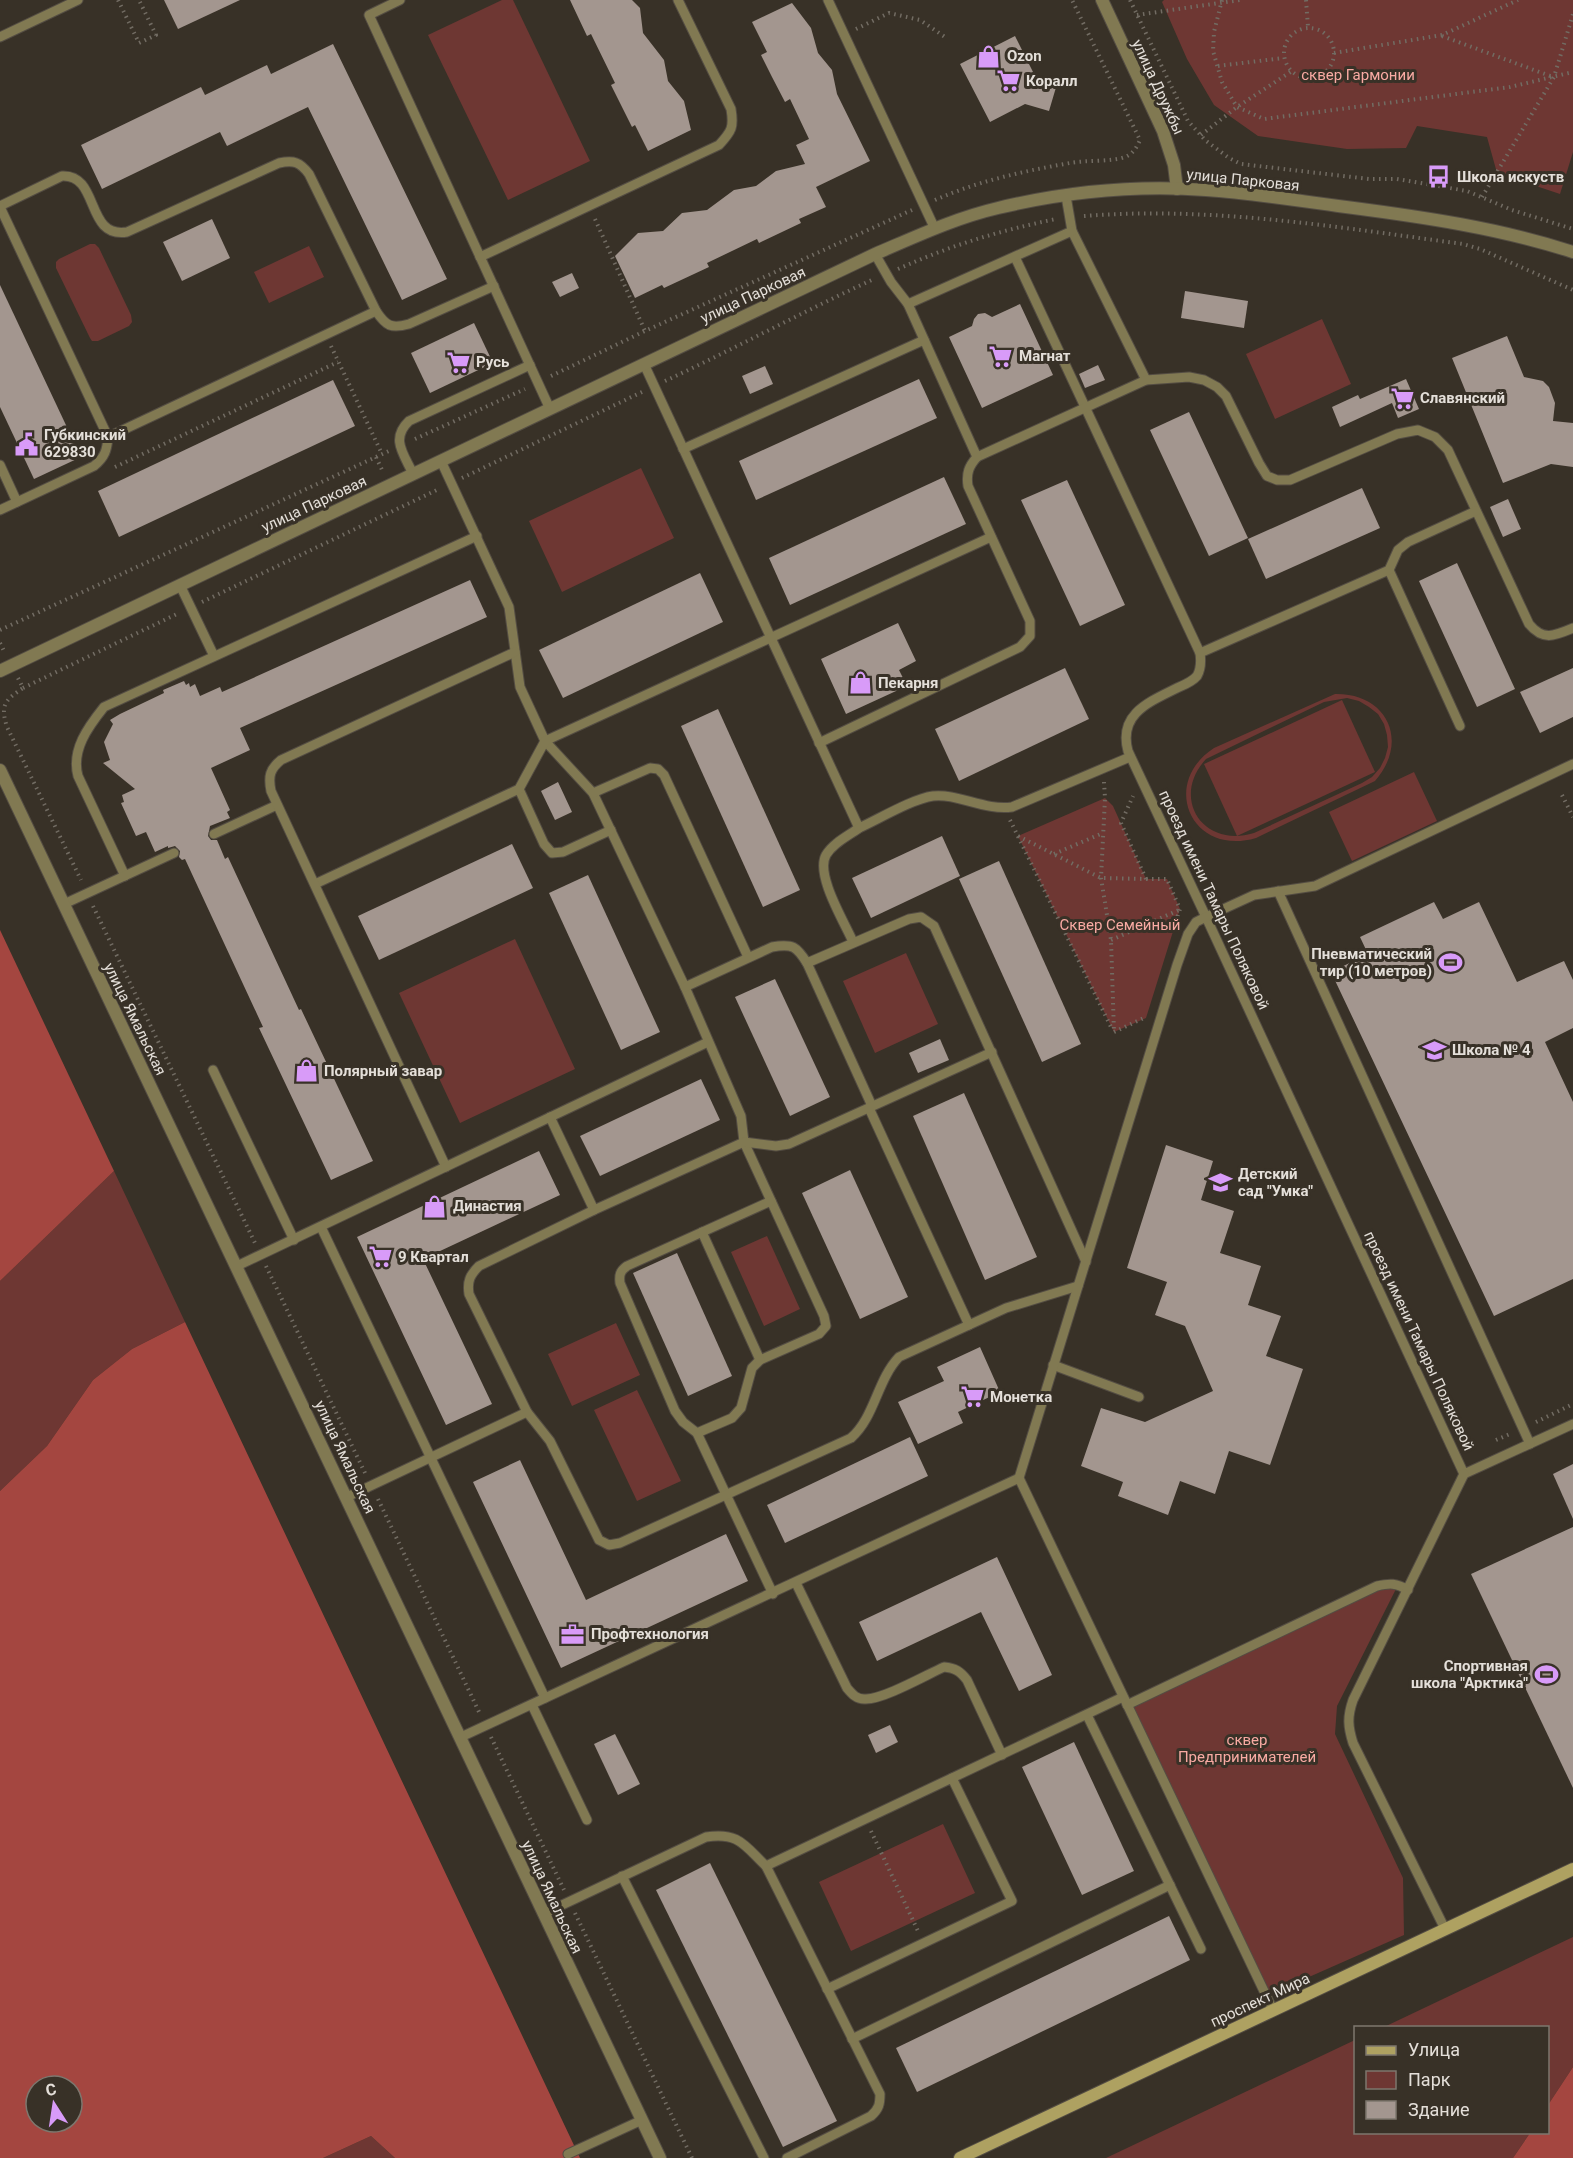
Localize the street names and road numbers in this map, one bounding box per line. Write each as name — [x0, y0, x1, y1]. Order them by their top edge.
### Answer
street label: улица Дружбы — [1128, 36, 1188, 138]
street label: улица Парковая — [1186, 165, 1300, 195]
street label: улица Парковая — [698, 263, 808, 327]
street label: улица Парковая — [259, 472, 369, 536]
street label: проезд имени Тамары Поляковой — [1155, 787, 1273, 1013]
street label: улица Ямальская — [100, 960, 170, 1078]
street label: проезд имени Тамары Поляковой — [1360, 1228, 1478, 1454]
street label: улица Ямальская — [311, 1398, 379, 1516]
street label: улица Ямальская — [518, 1838, 586, 1956]
street label: проспект Мира — [1207, 1969, 1313, 2031]

